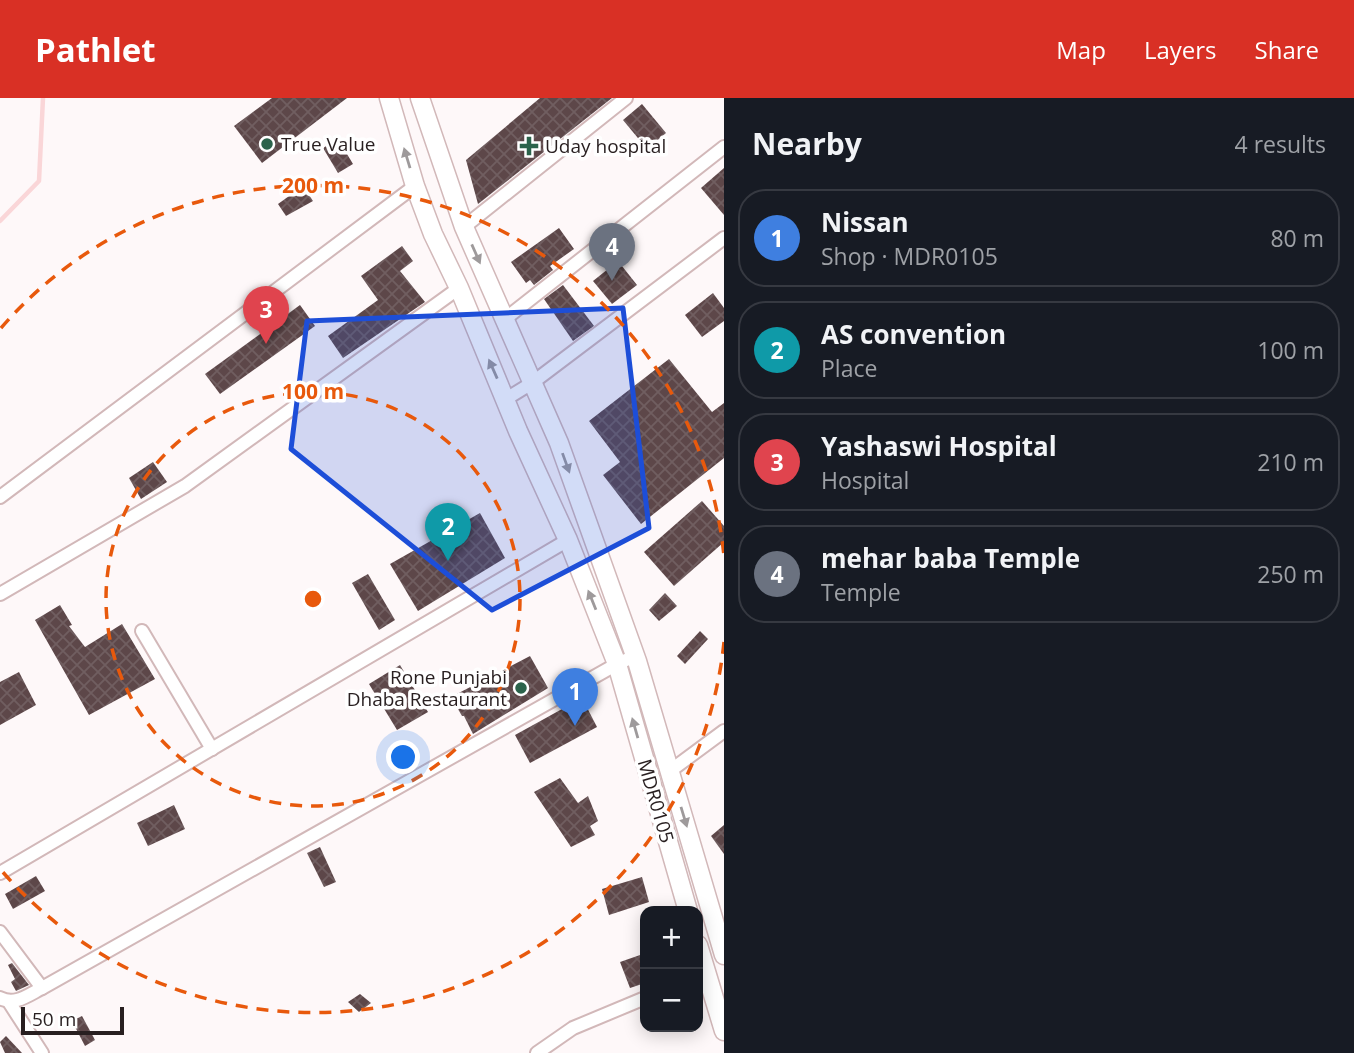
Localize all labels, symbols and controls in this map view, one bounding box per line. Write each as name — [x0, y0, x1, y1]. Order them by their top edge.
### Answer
text: Pathlet — [35, 27, 156, 72]
text: Map — [1056, 33, 1106, 66]
text: Layers — [1144, 33, 1217, 66]
text: Share — [1255, 33, 1319, 66]
text: Nearby — [752, 123, 862, 164]
text: 4 results — [1235, 128, 1326, 160]
place label: True Value — [281, 131, 376, 157]
place label: Uday hospital — [545, 133, 666, 159]
marker: True Value — [259, 136, 275, 152]
marker: Uday hospital — [519, 136, 539, 156]
one-way arrow — [401, 148, 412, 169]
text: 200 m — [282, 171, 344, 199]
text: Nissan — [821, 204, 909, 240]
text: 1 — [770, 222, 784, 254]
text: 80 m — [1270, 222, 1324, 254]
pin: 4 — [589, 223, 635, 281]
text: Shop · MDR0105 — [821, 240, 998, 272]
one-way arrow — [471, 244, 482, 265]
pin: 3 — [243, 286, 289, 344]
text: AS convention — [821, 316, 1006, 352]
text: 2 — [770, 334, 784, 366]
text: 100 m — [1257, 334, 1324, 366]
text: Place — [821, 352, 877, 384]
one-way arrow — [487, 358, 498, 379]
text: 100 m — [282, 377, 344, 405]
text: Yashaswi Hospital — [821, 428, 1057, 464]
text: 3 — [770, 446, 784, 478]
text: 210 m — [1257, 446, 1324, 478]
one-way arrow — [561, 453, 572, 474]
text: Hospital — [821, 464, 909, 496]
pin: 2 — [425, 503, 471, 561]
text: mehar baba Temple — [821, 540, 1080, 576]
text: 4 — [770, 558, 784, 590]
text: 250 m — [1257, 558, 1324, 590]
text: Temple — [821, 576, 901, 608]
centre of rings — [301, 587, 325, 611]
one-way arrow — [586, 590, 597, 611]
place label: Rone Punjabi Dhaba Restaurant — [347, 664, 507, 712]
pin: 1 — [552, 668, 598, 726]
marker: Rone Punjabi Dhaba Restaurant — [513, 680, 529, 696]
one-way arrow — [629, 717, 640, 739]
your location — [386, 740, 420, 774]
street label: MDR0105 — [632, 756, 680, 846]
one-way arrow — [679, 807, 689, 828]
map controls — [640, 906, 703, 1032]
button: + — [640, 906, 703, 969]
button: − — [640, 969, 703, 1032]
scale bar — [21, 1004, 124, 1036]
text: 50 m — [32, 1006, 76, 1032]

